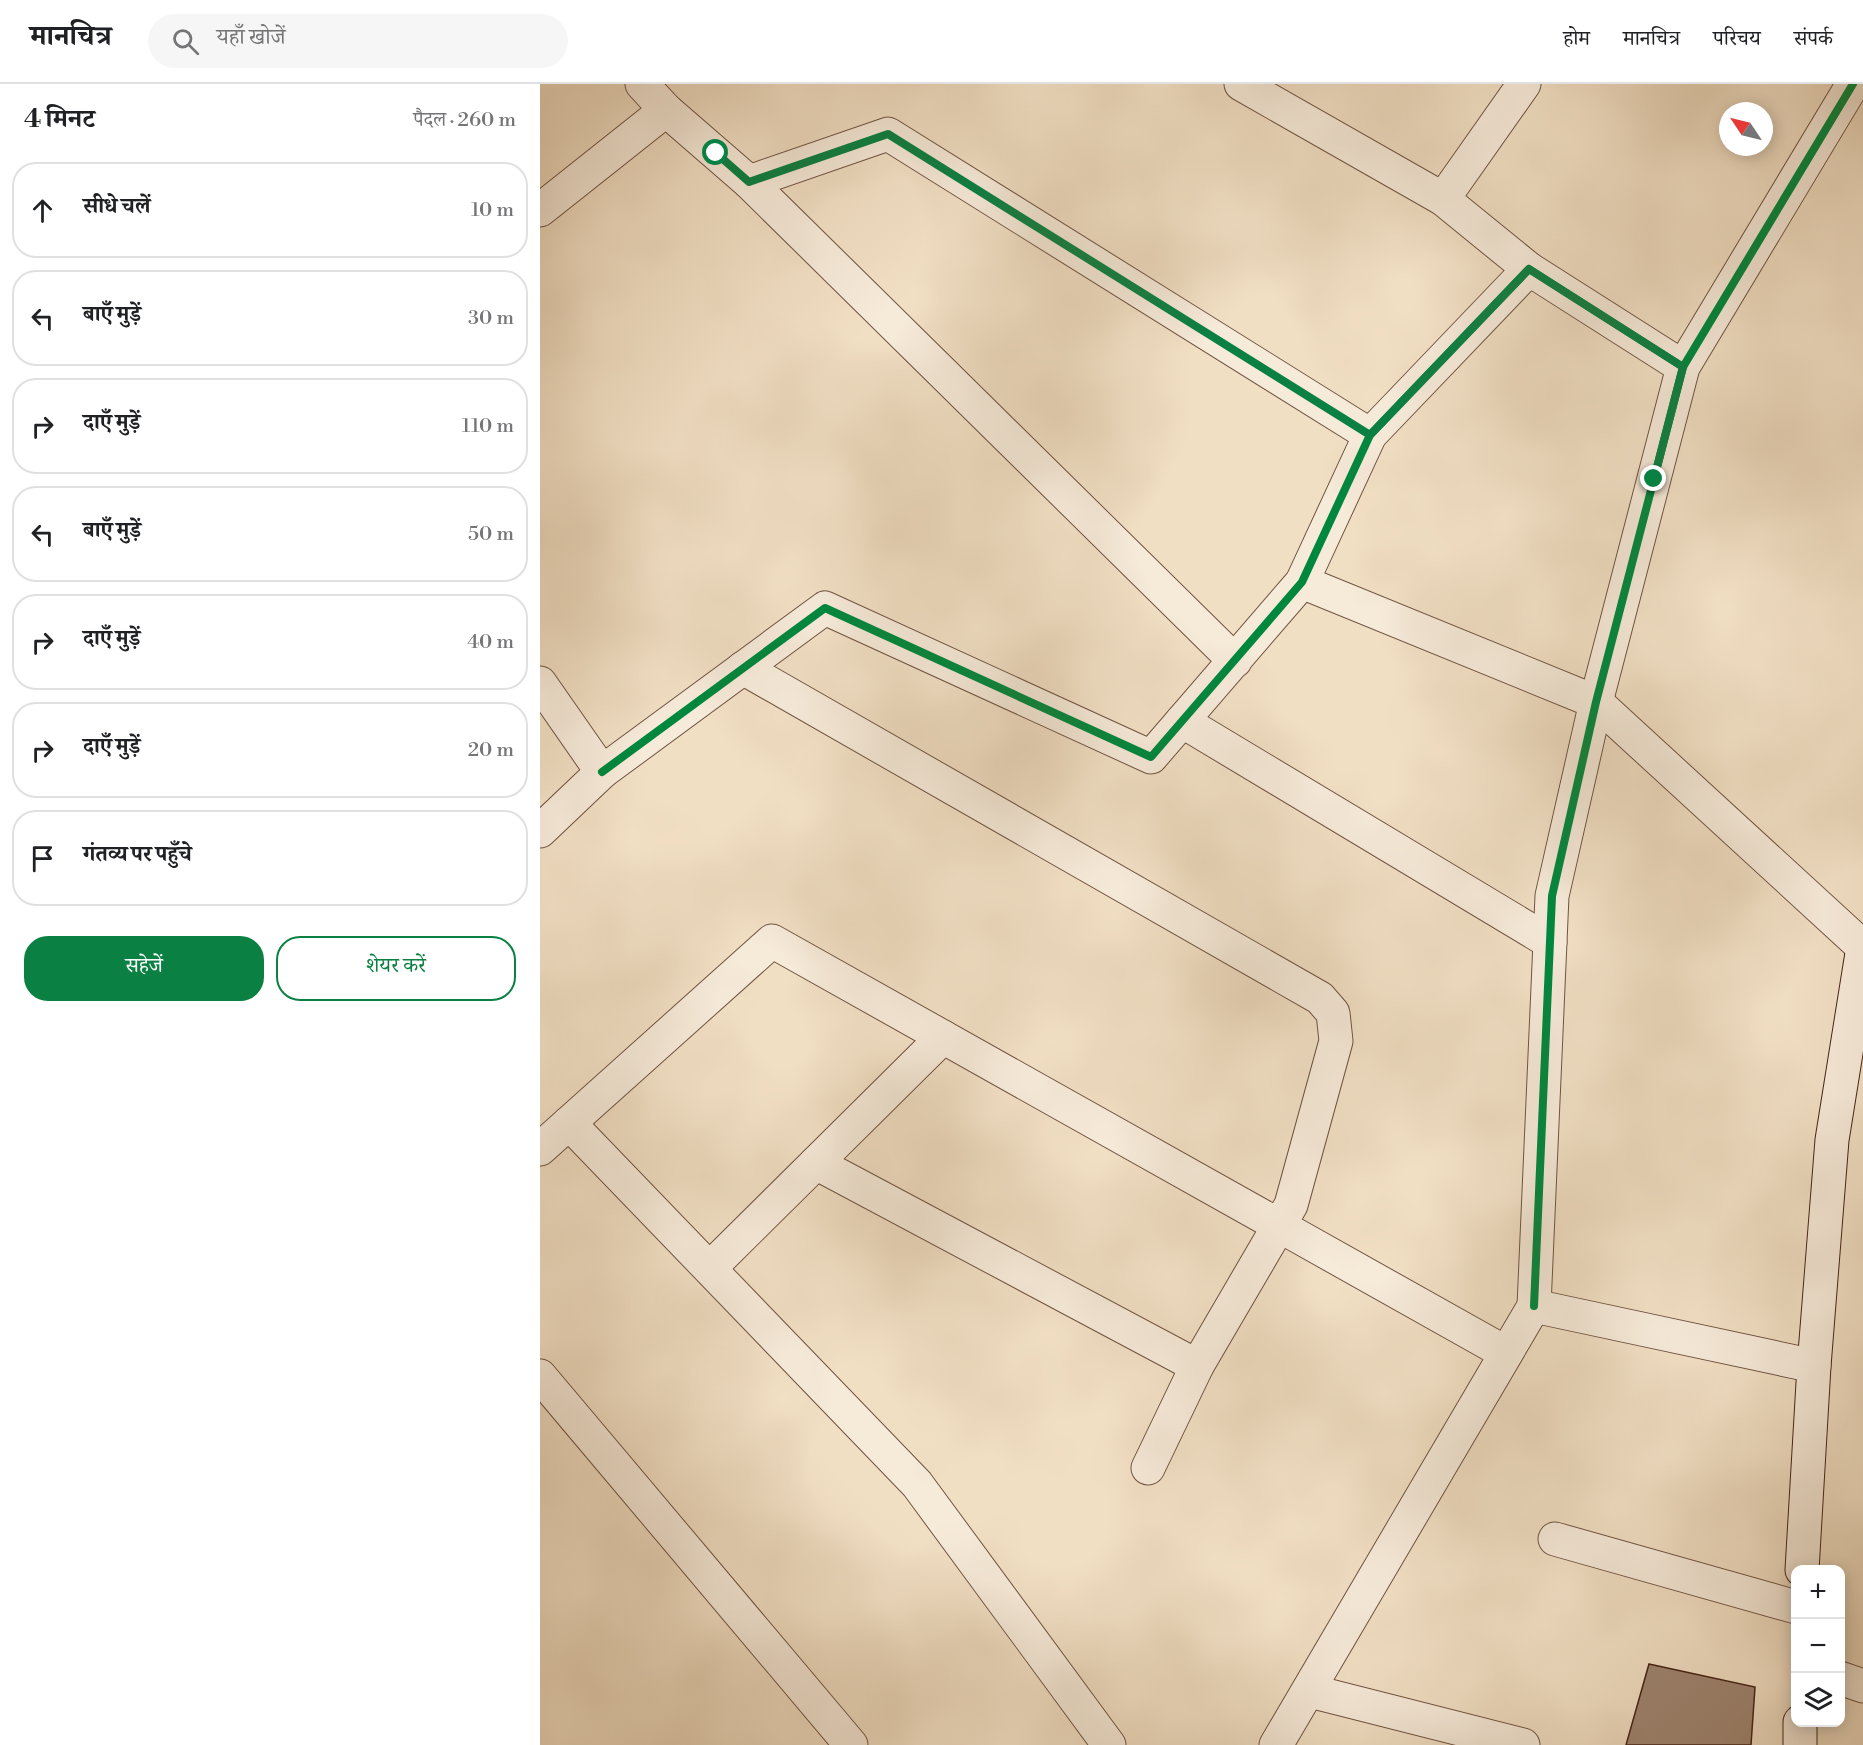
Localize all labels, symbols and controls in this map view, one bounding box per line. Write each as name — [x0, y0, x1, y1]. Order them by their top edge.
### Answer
search box — [148, 14, 568, 68]
text: मानचित्र — [30, 19, 112, 54]
text: यहाँ खोजें — [217, 24, 285, 51]
icon: search — [169, 25, 202, 58]
text: होम — [1563, 26, 1590, 52]
text: मानचित्र — [1623, 26, 1680, 52]
text: परिचय — [1713, 26, 1761, 52]
text: संपर्क — [1794, 26, 1833, 52]
north arrow — [1719, 102, 1773, 156]
text: 4 मिनट — [24, 103, 95, 135]
text: पैदल · 260 m — [413, 108, 516, 133]
route start — [702, 139, 728, 165]
text: सीधे चलें — [83, 193, 150, 220]
icon: ahead — [26, 194, 59, 227]
text: 10 m — [471, 198, 514, 223]
text: बाएँ मुड़ें — [83, 301, 141, 328]
icon: left — [26, 302, 59, 335]
text: 30 m — [468, 306, 514, 331]
text: दाएँ मुड़ें — [83, 409, 140, 436]
icon: right — [26, 410, 59, 443]
text: 110 m — [462, 414, 514, 439]
route end — [1640, 465, 1666, 491]
text: बाएँ मुड़ें — [83, 517, 141, 544]
icon: left — [26, 518, 59, 551]
text: 50 m — [468, 522, 514, 547]
text: दाएँ मुड़ें — [83, 625, 140, 652]
icon: right — [26, 626, 59, 659]
text: 40 m — [467, 630, 514, 655]
text: दाएँ मुड़ें — [83, 733, 140, 760]
icon: right — [26, 734, 59, 767]
text: 20 m — [468, 738, 514, 763]
text: गंतव्य पर पहुँचे — [83, 841, 192, 868]
icon: arrive — [26, 842, 59, 875]
button: सहेजें — [24, 936, 264, 1001]
button: शेयर करें — [276, 936, 516, 1001]
map controls — [1791, 1565, 1845, 1727]
button: + — [1791, 1565, 1845, 1619]
button: − — [1791, 1619, 1845, 1673]
button: layers — [1791, 1673, 1845, 1727]

